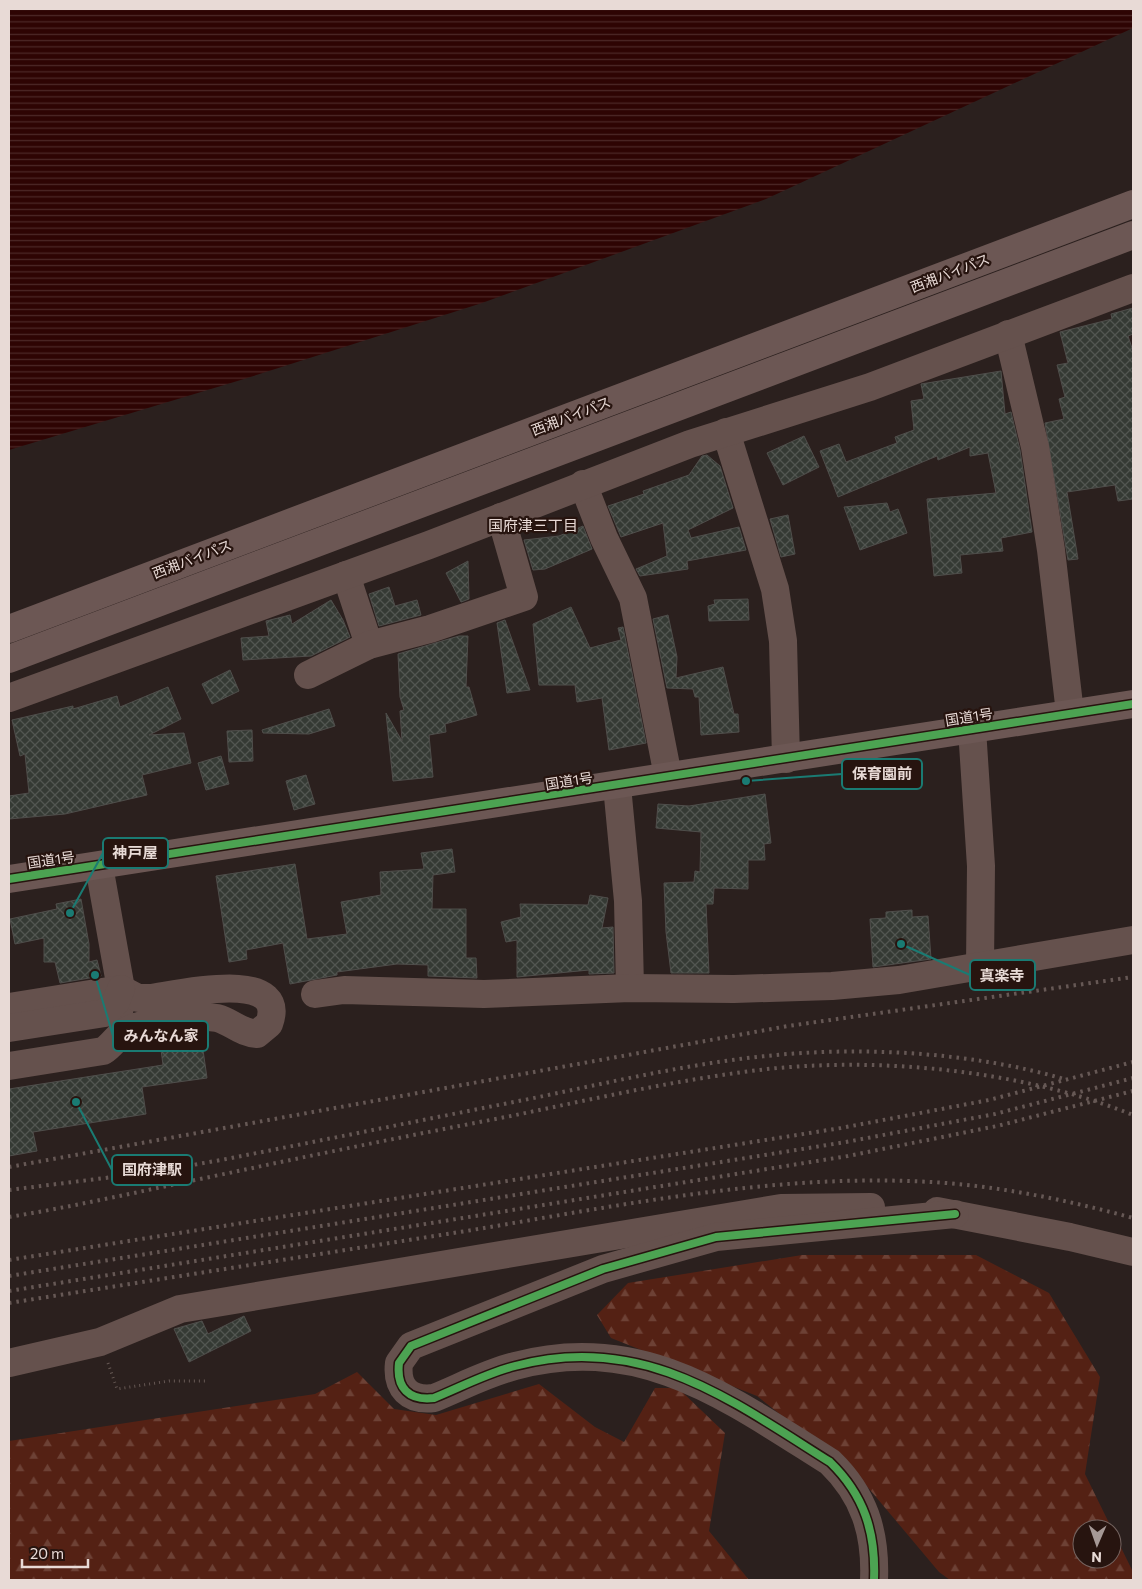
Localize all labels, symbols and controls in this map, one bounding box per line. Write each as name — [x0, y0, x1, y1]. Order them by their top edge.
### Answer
street label: 西湘バイパス — [908, 250, 992, 295]
street label: 西湘バイパス — [529, 393, 613, 438]
district label: 国府津三丁目 — [488, 516, 578, 534]
street label: 西湘バイパス — [150, 536, 234, 581]
street label: 国道1号 — [944, 704, 994, 729]
callout: 保育園前 — [842, 759, 922, 789]
text: 保育園前 — [852, 764, 912, 782]
street label: 国道1号 — [544, 768, 594, 793]
callout: 神戸屋 — [103, 838, 168, 868]
text: 神戸屋 — [111, 843, 158, 861]
street label: 国道1号 — [26, 848, 76, 871]
callout: 真楽寺 — [970, 960, 1035, 990]
text: 真楽寺 — [979, 966, 1025, 984]
callout: みんなん家 — [113, 1021, 208, 1051]
text: みんなん家 — [123, 1026, 199, 1044]
callout: 国府津駅 — [112, 1155, 192, 1185]
text: 国府津駅 — [122, 1160, 182, 1178]
north arrow — [1072, 1519, 1122, 1569]
scale bar — [22, 1536, 89, 1568]
text: 20 m — [30, 1544, 64, 1562]
text: N — [1091, 1549, 1102, 1566]

